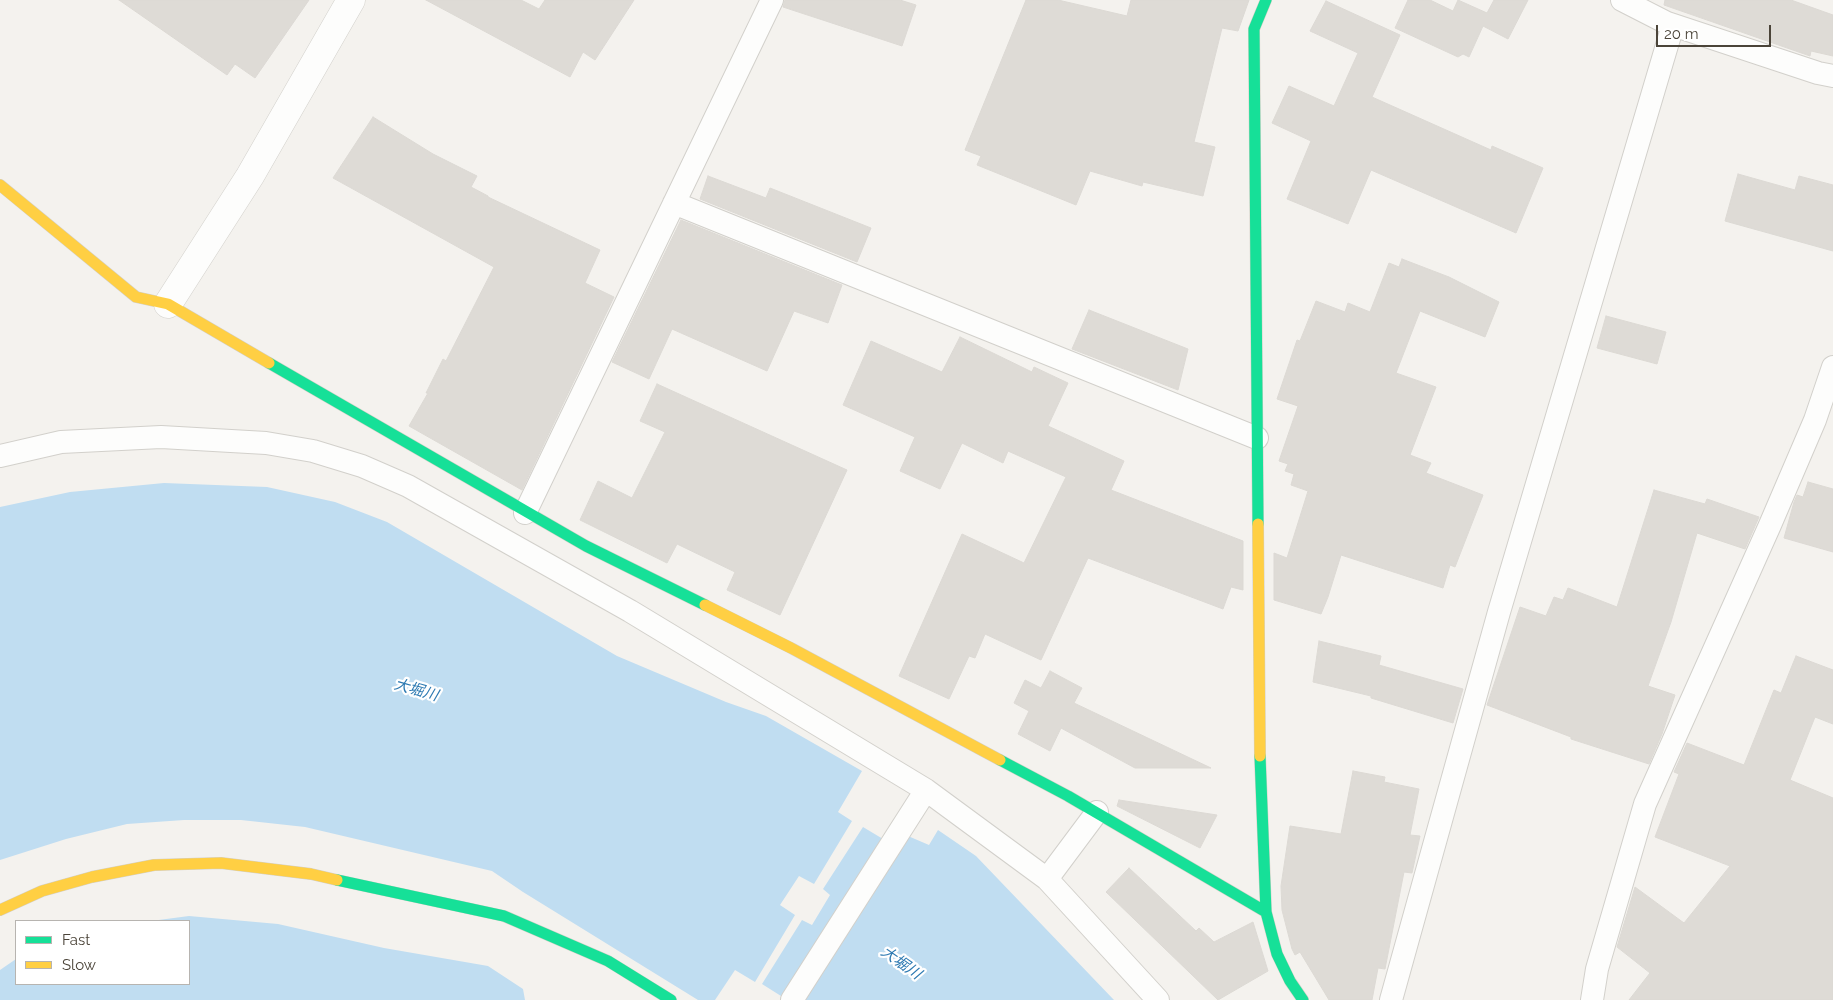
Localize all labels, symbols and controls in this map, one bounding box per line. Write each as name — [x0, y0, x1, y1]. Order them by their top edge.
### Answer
scale bar — [1658, 15, 1773, 47]
text: 20 m — [1664, 25, 1699, 43]
water label: 大堀川 — [392, 675, 440, 705]
legend — [15, 920, 190, 985]
text: Fast — [62, 931, 90, 949]
water label: 大堀川 — [877, 943, 925, 983]
text: Slow — [62, 956, 96, 974]

